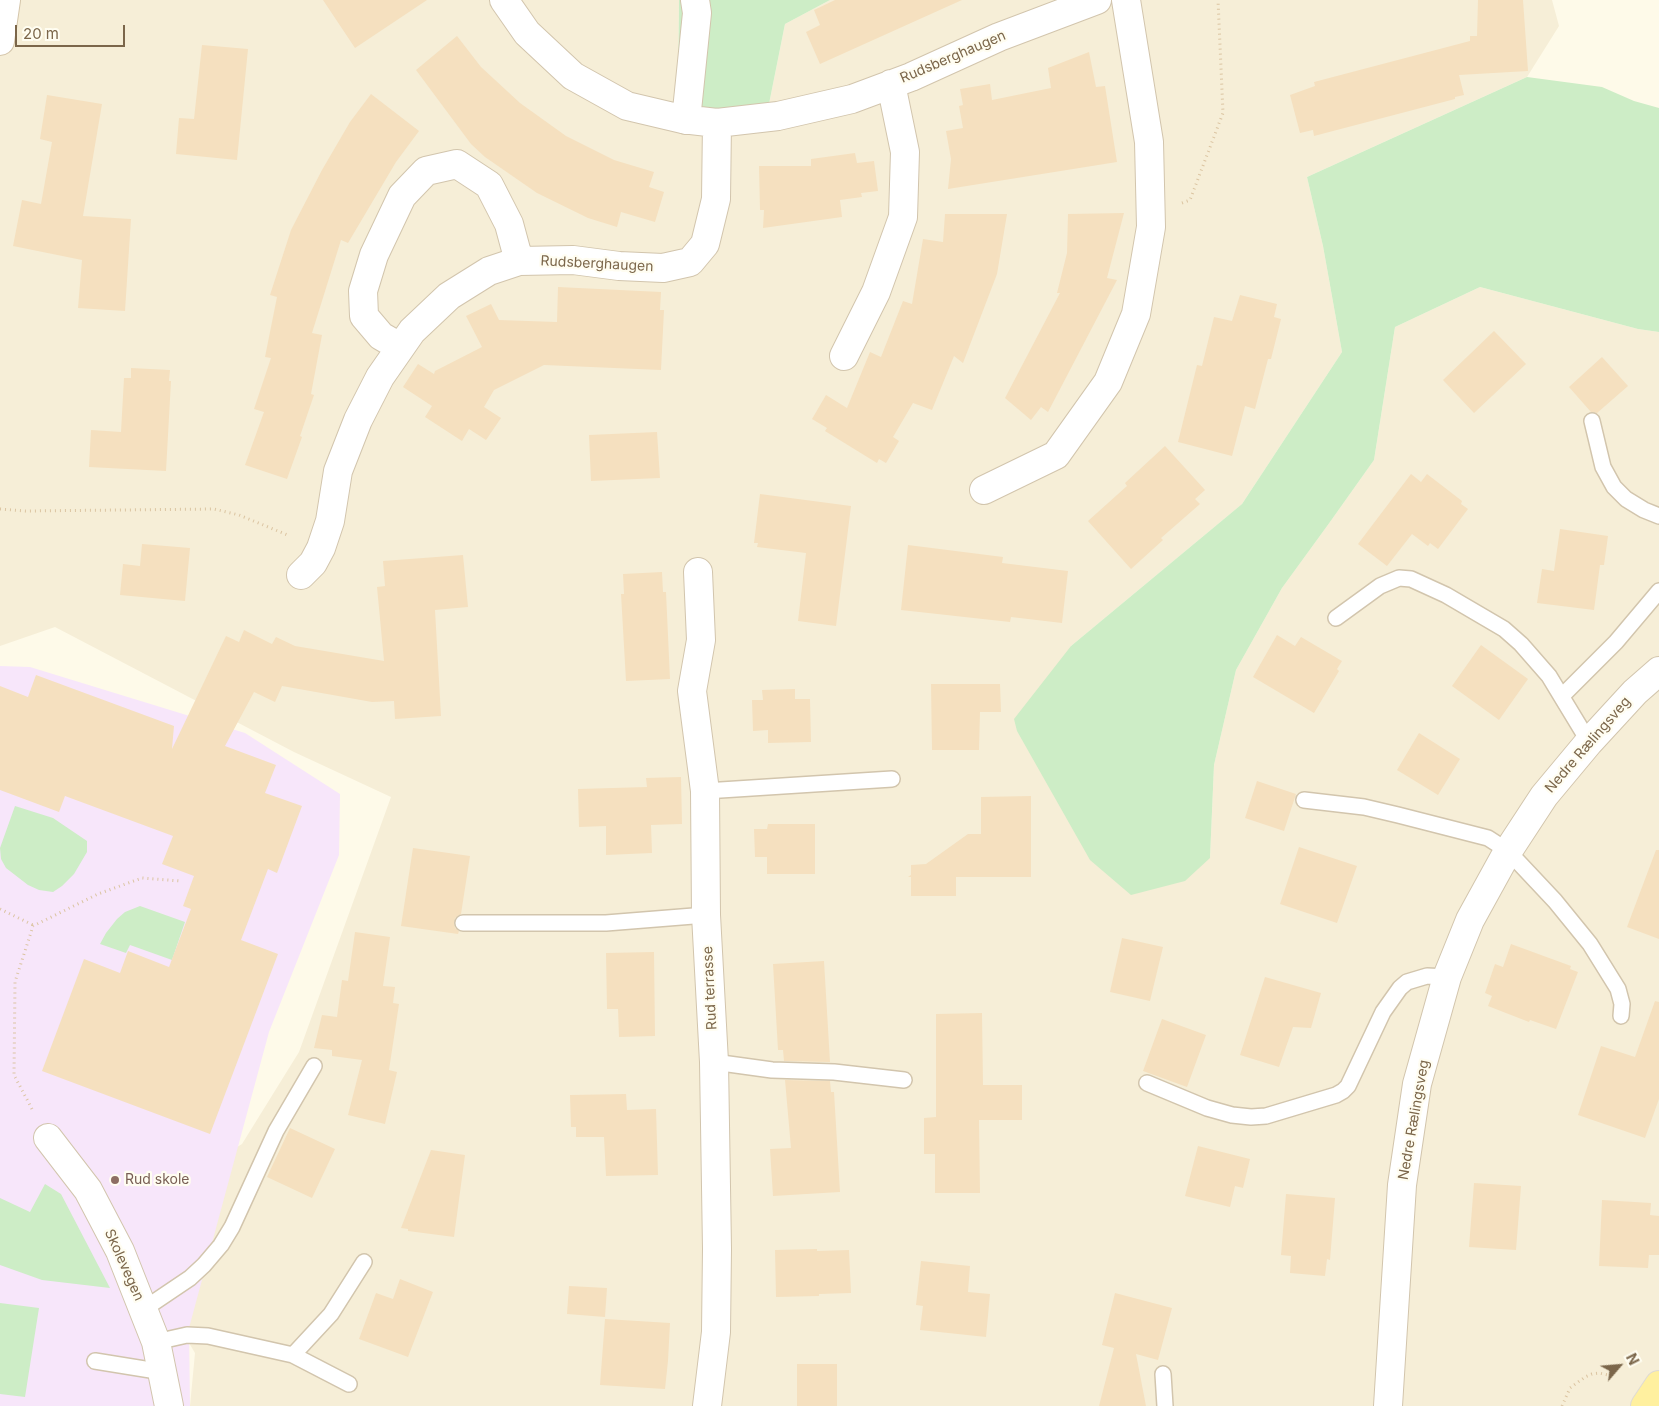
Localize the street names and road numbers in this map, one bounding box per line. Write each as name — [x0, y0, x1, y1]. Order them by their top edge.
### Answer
street label: Rudsberghaugen — [898, 27, 1008, 87]
street label: Rudsberghaugen — [540, 253, 654, 275]
street label: Nedre Rælingsveg — [1542, 694, 1634, 796]
street label: Rud terrasse — [699, 946, 721, 1030]
street label: Nedre Rælingsveg — [1395, 1059, 1433, 1181]
street label: Skolevegen — [101, 1227, 147, 1303]

